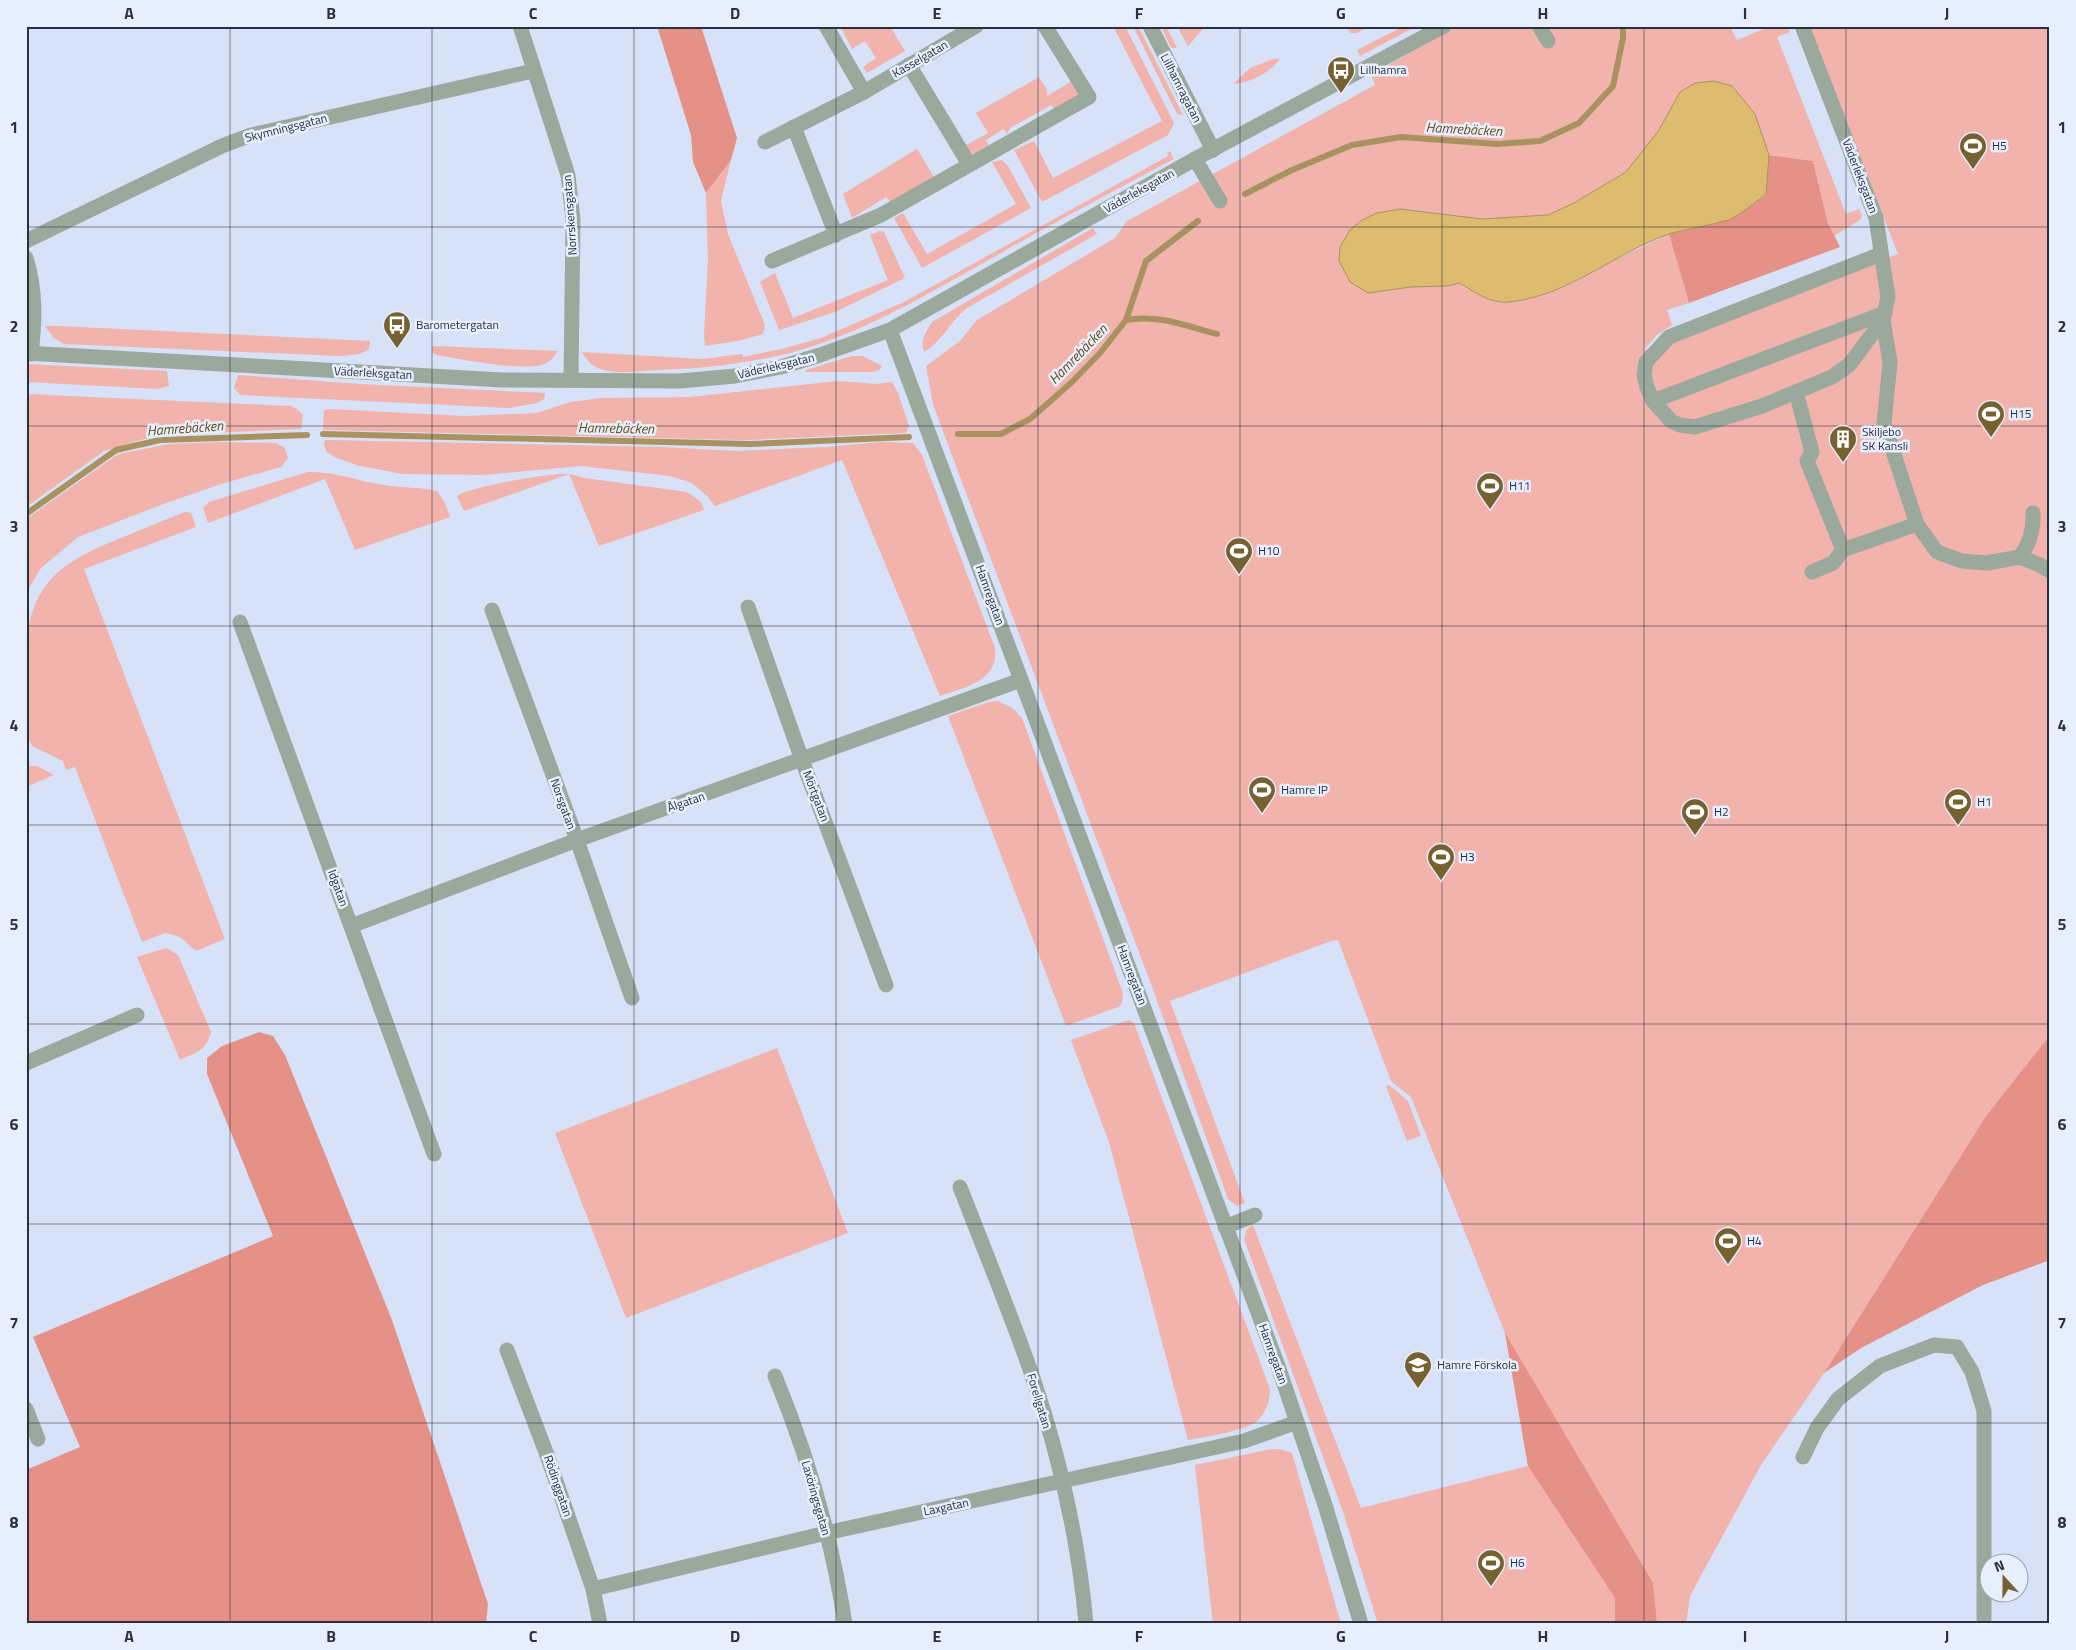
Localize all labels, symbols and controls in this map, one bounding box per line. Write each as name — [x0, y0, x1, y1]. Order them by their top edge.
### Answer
text: A — [124, 1, 134, 25]
text: B — [326, 1, 336, 25]
text: C — [529, 1, 538, 25]
text: D — [730, 1, 740, 25]
text: E — [933, 1, 942, 25]
text: F — [1135, 1, 1144, 25]
text: G — [1336, 1, 1346, 25]
text: H — [1538, 1, 1548, 25]
text: I — [1743, 1, 1747, 25]
text: J — [1945, 1, 1949, 25]
street label: Kasselgatan — [888, 35, 951, 82]
street label: Lillhamragatan — [1156, 50, 1207, 126]
bus stop icon: Lillhamra — [1326, 55, 1356, 94]
place label: Lillhamra — [1360, 60, 1407, 79]
street label: Skymningsgatan — [243, 108, 329, 147]
text: 1 — [10, 115, 18, 139]
text: 1 — [2058, 115, 2066, 139]
water label: Hamrebäcken — [1425, 116, 1504, 141]
sports icon: H5 — [1958, 131, 1988, 170]
street label: Väderleksgatan — [1838, 136, 1883, 216]
place label: H5 — [1992, 136, 2007, 155]
street label: Väderleksgatan — [1100, 163, 1178, 218]
street label: Norrskensgatan — [557, 174, 582, 256]
bus stop icon: Barometergatan — [382, 310, 412, 349]
text: 2 — [10, 314, 18, 338]
text: 2 — [2058, 314, 2066, 338]
place label: Barometergatan — [416, 315, 499, 334]
water label: Hamrebäcken — [1044, 318, 1112, 388]
street label: Väderleksgatan — [736, 347, 816, 384]
street label: Väderleksgatan — [333, 361, 413, 384]
sports icon: H15 — [1976, 399, 2006, 438]
place label: H15 — [2010, 404, 2032, 423]
water label: Hamrebäcken — [146, 414, 225, 441]
water label: Hamrebäcken — [578, 416, 655, 439]
place label: Skiljebo SK Kansli — [1862, 422, 1908, 455]
building icon: Skiljebo SK Kansli — [1828, 424, 1858, 463]
sports icon: H11 — [1475, 471, 1505, 510]
place label: H11 — [1509, 476, 1531, 495]
text: 3 — [10, 514, 18, 538]
text: 3 — [2058, 514, 2066, 538]
sports icon: H10 — [1224, 536, 1254, 575]
place label: H10 — [1258, 541, 1280, 560]
street label: Hamregatan — [971, 562, 1010, 628]
text: 4 — [10, 713, 19, 737]
text: 4 — [2058, 713, 2067, 737]
street label: Mörtgatan — [798, 767, 835, 824]
sports icon: Hamre IP — [1247, 775, 1277, 814]
street label: Norsgatan — [545, 776, 581, 832]
place label: Hamre IP — [1281, 780, 1328, 799]
street label: Ålgatan — [664, 786, 707, 817]
sports icon: H1 — [1943, 787, 1973, 826]
place label: H1 — [1977, 792, 1992, 811]
sports icon: H2 — [1680, 797, 1710, 836]
place label: H2 — [1714, 802, 1729, 821]
sports icon: H3 — [1426, 842, 1456, 881]
place label: H3 — [1460, 847, 1475, 866]
street label: Idgatan — [323, 867, 354, 909]
text: 5 — [10, 912, 19, 936]
text: 5 — [2058, 912, 2067, 936]
street label: Hamregatan — [1112, 942, 1153, 1008]
text: 6 — [10, 1112, 19, 1136]
text: 6 — [2058, 1112, 2067, 1136]
sports icon: H4 — [1713, 1226, 1743, 1265]
place label: H4 — [1747, 1231, 1762, 1250]
text: 7 — [10, 1311, 18, 1335]
text: 7 — [2058, 1311, 2066, 1335]
street label: Hamregatan — [1254, 1321, 1293, 1387]
school or university icon: Hamre Förskola — [1403, 1350, 1433, 1389]
place label: Hamre Förskola — [1437, 1355, 1517, 1374]
street label: Forellgatan — [1022, 1371, 1057, 1431]
street label: Rödinggatan — [539, 1452, 578, 1519]
street label: Laxöringsgatan — [797, 1458, 836, 1538]
street label: Laxgatan — [921, 1492, 970, 1521]
text: 8 — [10, 1510, 19, 1534]
text: 8 — [2058, 1510, 2067, 1534]
sports icon: H6 — [1476, 1548, 1506, 1587]
north arrow — [1978, 1552, 2028, 1602]
place label: H6 — [1510, 1553, 1525, 1572]
text: N — [1991, 1554, 2007, 1577]
text: A — [124, 1624, 134, 1648]
text: B — [326, 1624, 336, 1648]
text: C — [529, 1624, 538, 1648]
text: D — [730, 1624, 740, 1648]
text: E — [933, 1624, 942, 1648]
text: F — [1135, 1624, 1144, 1648]
text: G — [1336, 1624, 1346, 1648]
text: H — [1538, 1624, 1548, 1648]
text: I — [1743, 1624, 1747, 1648]
text: J — [1945, 1624, 1949, 1648]

